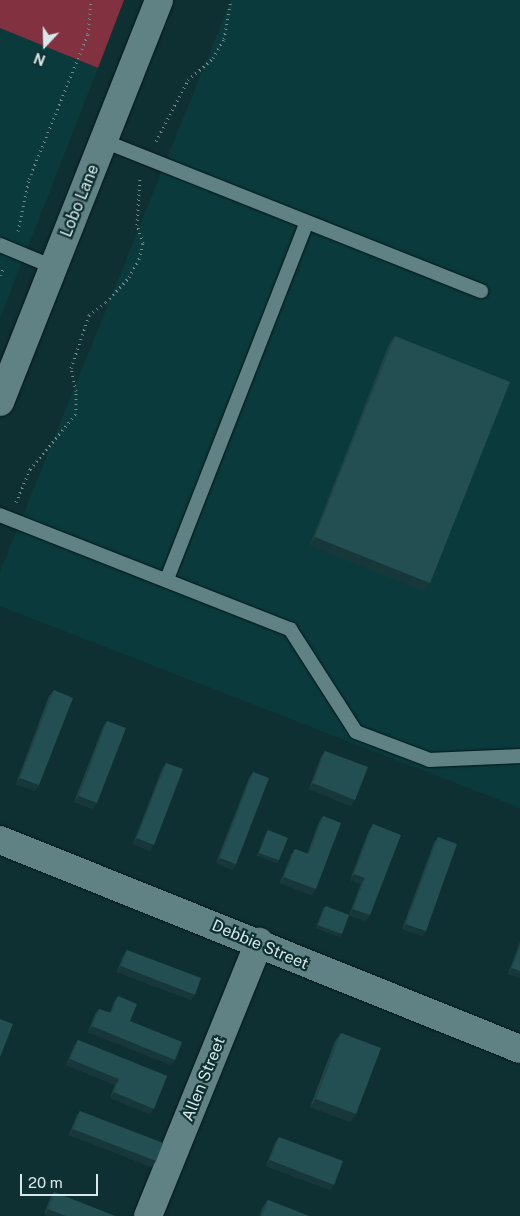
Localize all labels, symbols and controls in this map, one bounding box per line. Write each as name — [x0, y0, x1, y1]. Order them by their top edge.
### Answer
north arrow — [20, 20, 70, 70]
text: N — [32, 50, 48, 68]
street label: Lobo Lane — [57, 162, 103, 240]
street label: Debbie Street — [209, 916, 311, 974]
street label: Allen Street — [178, 1034, 230, 1124]
scale bar — [22, 1164, 100, 1196]
text: 20 m — [28, 1174, 63, 1191]

